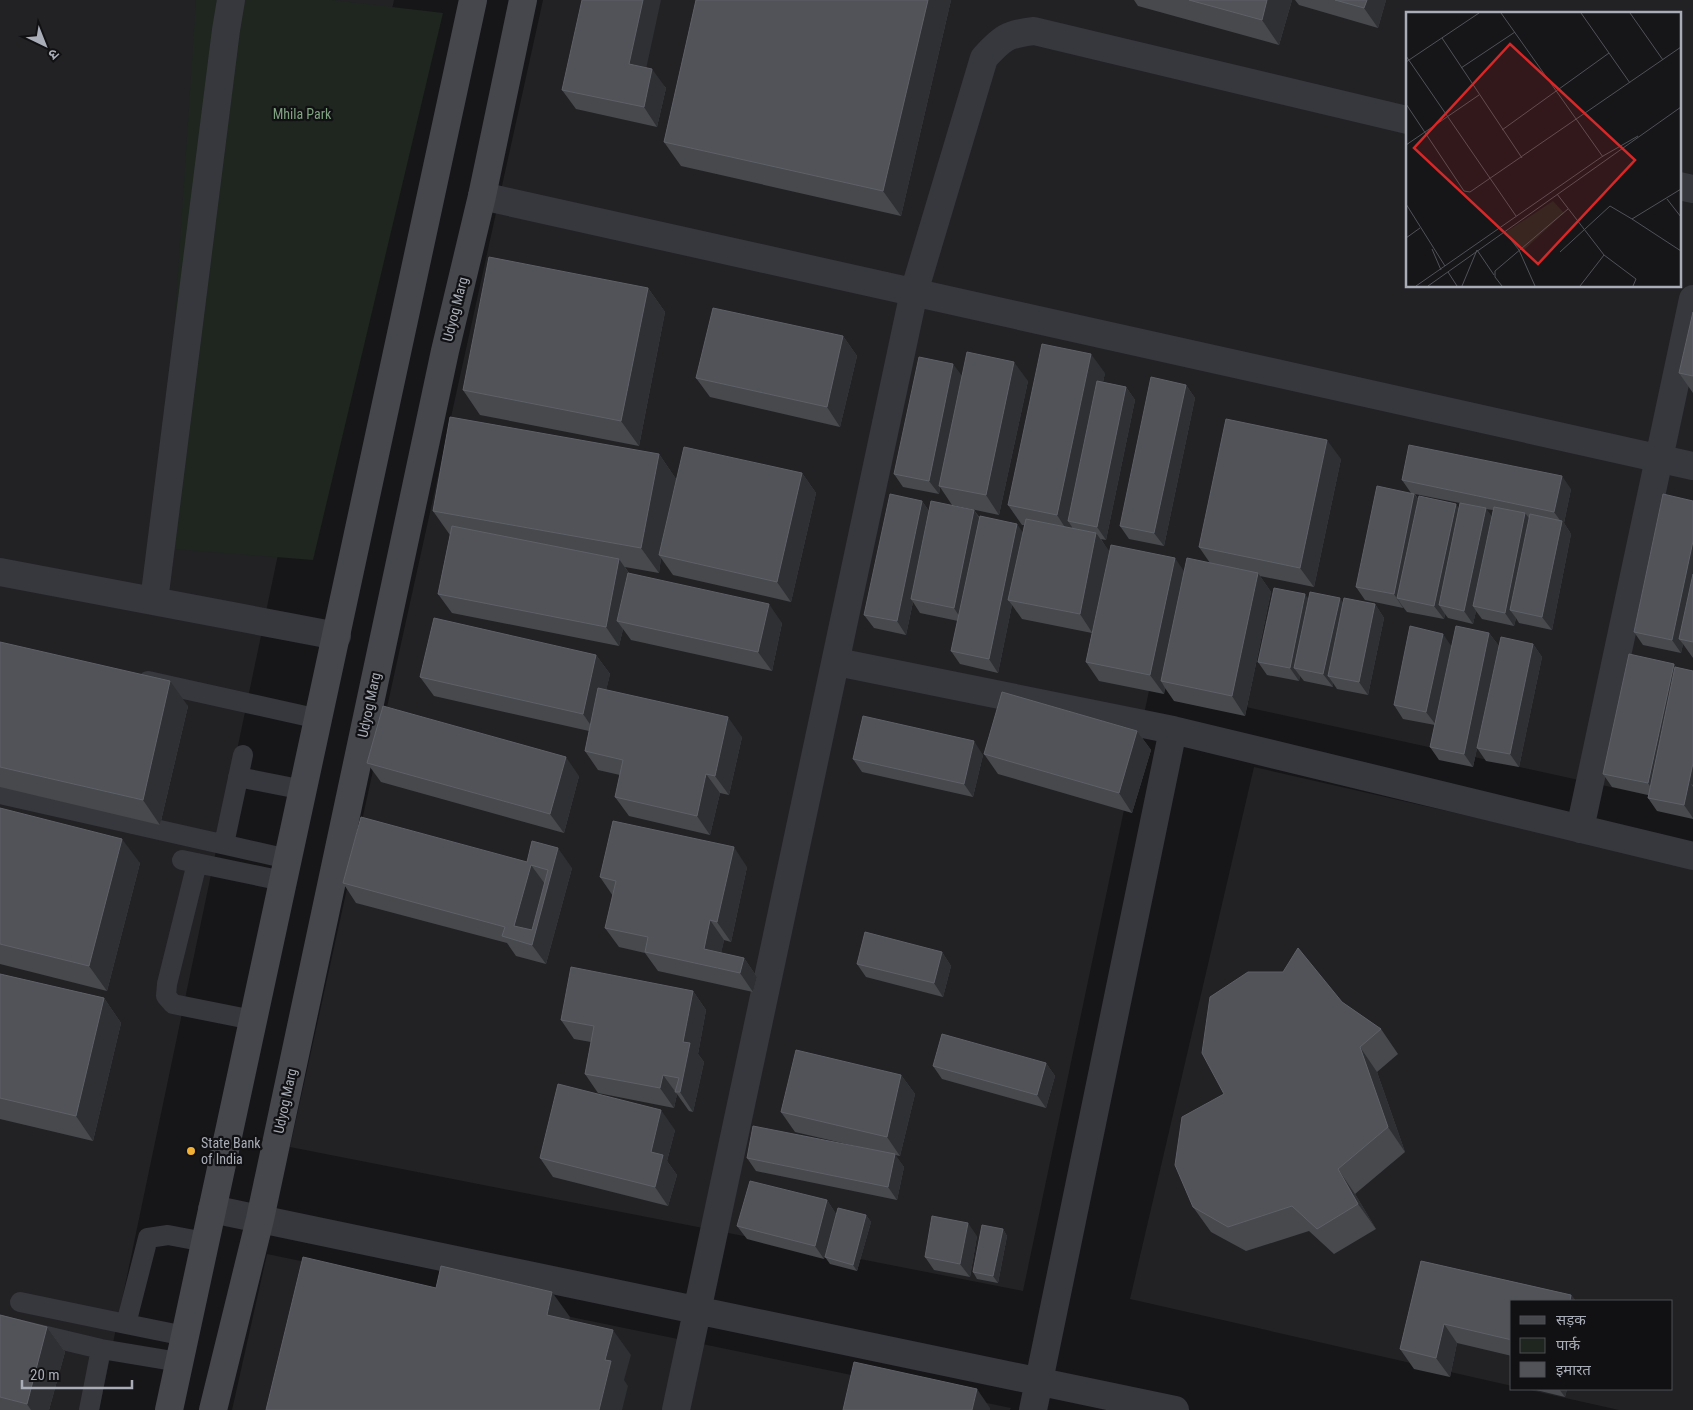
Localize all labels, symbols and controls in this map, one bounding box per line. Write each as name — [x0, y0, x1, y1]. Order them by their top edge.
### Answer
inset map — [1406, 12, 1680, 288]
north arrow — [20, 20, 70, 70]
text: उ — [45, 46, 62, 64]
park label: Mhila Park — [273, 106, 332, 122]
street label: Udyog Marg — [439, 275, 471, 343]
street label: Udyog Marg — [354, 671, 384, 739]
street label: Udyog Marg — [270, 1067, 300, 1135]
place label: State Bank of India — [201, 1135, 261, 1167]
marker: State Bank of India — [185, 1145, 197, 1157]
legend — [1510, 1300, 1673, 1390]
text: सड़क — [1556, 1311, 1586, 1329]
text: पार्क — [1556, 1336, 1580, 1354]
scale bar — [22, 1358, 132, 1390]
text: इमारत — [1556, 1361, 1591, 1379]
text: 20 m — [30, 1366, 60, 1384]

